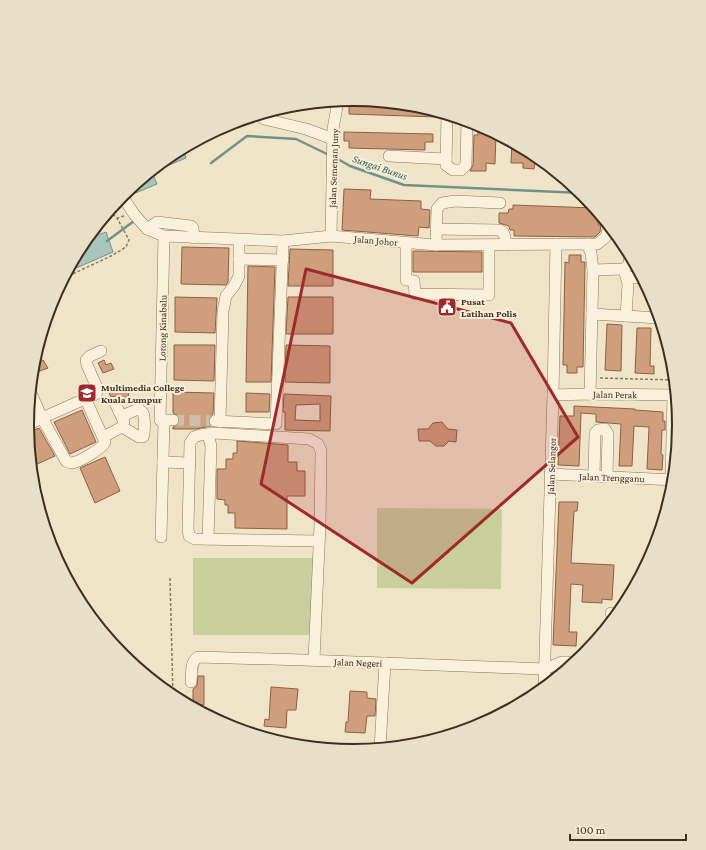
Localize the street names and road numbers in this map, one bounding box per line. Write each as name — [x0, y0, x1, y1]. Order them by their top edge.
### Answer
street label: Jalan Semenan Juny — [327, 128, 340, 209]
street label: Jalan Johor — [353, 233, 399, 248]
street label: Lorong Kinabalu — [156, 294, 169, 361]
street label: Jalan Perak — [592, 389, 637, 400]
street label: Jalan Selangor — [545, 437, 558, 496]
street label: Jalan Trengganu — [578, 471, 646, 484]
street label: Jalan Negeri — [333, 656, 383, 669]

